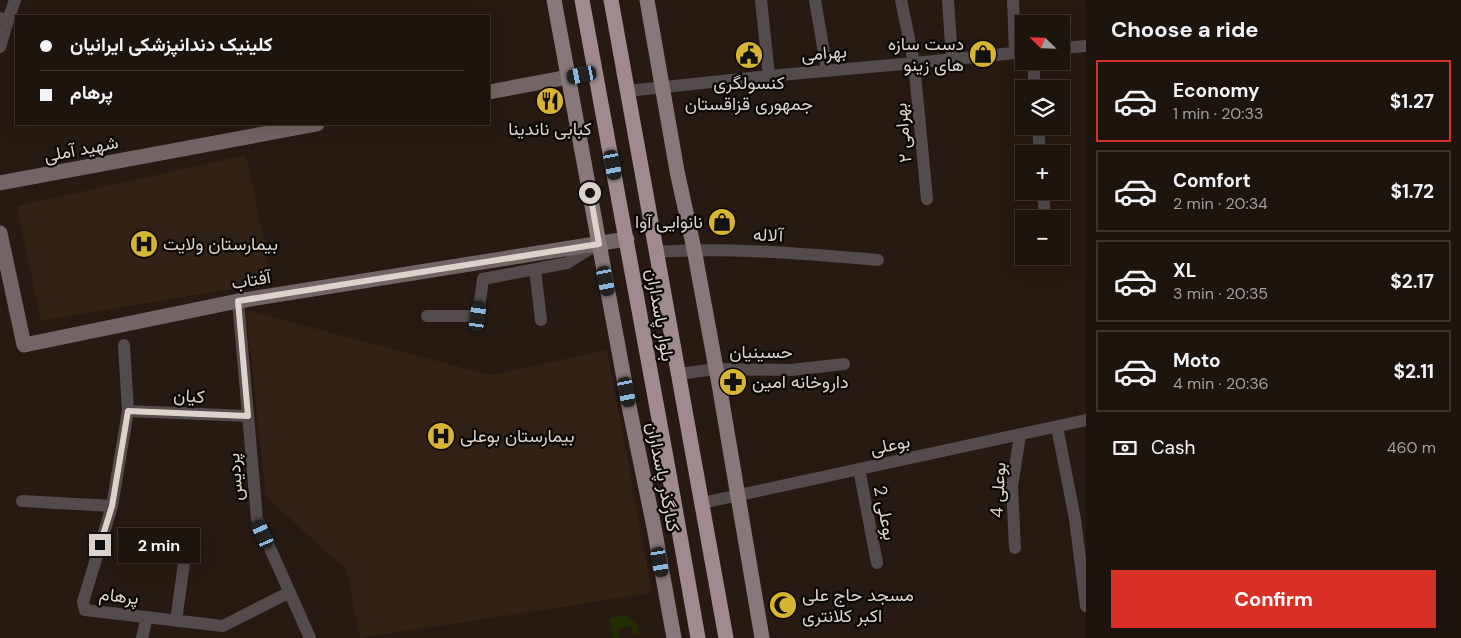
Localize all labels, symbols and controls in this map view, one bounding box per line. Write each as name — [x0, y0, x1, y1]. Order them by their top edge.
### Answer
north arrow — [1015, 15, 1070, 70]
map controls — [1015, 15, 1070, 265]
text: Choose a ride — [1111, 15, 1259, 44]
text: کلینیک دندانپزشکی ایرانیان — [70, 32, 273, 57]
place label: دست سازه های زینو — [888, 32, 964, 77]
street label: بهرامی — [800, 39, 848, 67]
shop icon: دست سازه های زینو — [968, 39, 998, 69]
public building icon: کنسولگری جمهوری قزاقستان — [734, 40, 764, 70]
car — [565, 65, 598, 85]
place label: کنسولگری جمهوری قزاقستان — [685, 71, 813, 116]
text: Economy — [1173, 78, 1260, 103]
icon: car — [1113, 79, 1158, 124]
text: پرهام — [70, 80, 113, 105]
button: layers — [1015, 80, 1070, 135]
restaurant icon: کبابی ناندینا — [535, 86, 565, 116]
text: $1.27 — [1390, 89, 1434, 114]
street label: بهرامی ۲ — [888, 102, 918, 164]
text: 1 min · 20:33 — [1173, 103, 1263, 124]
place label: کبابی ناندینا — [508, 117, 592, 141]
street label: شهید آملی — [42, 130, 120, 168]
button: + — [1015, 145, 1070, 200]
car — [602, 149, 623, 181]
text: Comfort — [1173, 168, 1251, 193]
icon: car — [1113, 169, 1158, 214]
text: $1.72 — [1390, 179, 1434, 204]
route start — [579, 182, 601, 204]
text: 2 min · 20:34 — [1173, 193, 1268, 214]
shop icon: نانوایی آوا — [707, 207, 737, 237]
place label: نانوایی آوا — [635, 210, 703, 234]
button: − — [1015, 210, 1070, 265]
street label: آلاله — [753, 222, 785, 248]
hospital icon: بیمارستان ولایت — [129, 229, 159, 259]
place label: بیمارستان ولایت — [163, 232, 278, 256]
text: XL — [1173, 258, 1196, 283]
icon: car — [1113, 259, 1158, 304]
street label: آفتاب — [229, 264, 274, 295]
car — [595, 265, 616, 297]
street label: بلوار پاسداران — [640, 267, 680, 363]
text: $2.17 — [1390, 269, 1434, 294]
text: 3 min · 20:35 — [1173, 283, 1268, 304]
car — [468, 300, 487, 332]
street label: حسینیان — [729, 340, 793, 364]
text: Moto — [1173, 348, 1221, 373]
icon: car — [1113, 349, 1158, 394]
text: $2.11 — [1394, 359, 1434, 384]
pharmacy icon: داروخانه امین — [718, 367, 748, 397]
place label: داروخانه امین — [752, 370, 849, 394]
text: 4 min · 20:36 — [1173, 373, 1269, 394]
car — [616, 376, 637, 408]
street label: کیان — [173, 383, 205, 409]
street label: کنارگذر پاسداران — [641, 420, 685, 534]
hospital icon: بیمارستان بوعلی — [426, 421, 456, 451]
place label: بیمارستان بوعلی — [460, 424, 575, 448]
street label: بوعلی — [868, 429, 912, 461]
icon: cash — [1111, 434, 1139, 462]
text: Cash — [1151, 435, 1195, 460]
text: 460 m — [1387, 437, 1436, 458]
street label: پردیس — [221, 452, 249, 502]
street label: بوعلی 4 — [985, 461, 1011, 519]
street label: بوعلی 2 — [868, 484, 902, 542]
car — [250, 517, 275, 551]
callout: 2 min — [118, 528, 200, 562]
route end — [89, 534, 111, 556]
text: 2 min — [138, 535, 180, 556]
car — [650, 546, 669, 578]
button: Confirm — [1111, 570, 1436, 628]
street label: پرهام — [98, 582, 140, 610]
place label: مسجد حاج علی اکبر کلانتری — [802, 583, 914, 628]
mosque icon: مسجد حاج علی اکبر کلانتری — [768, 590, 798, 620]

